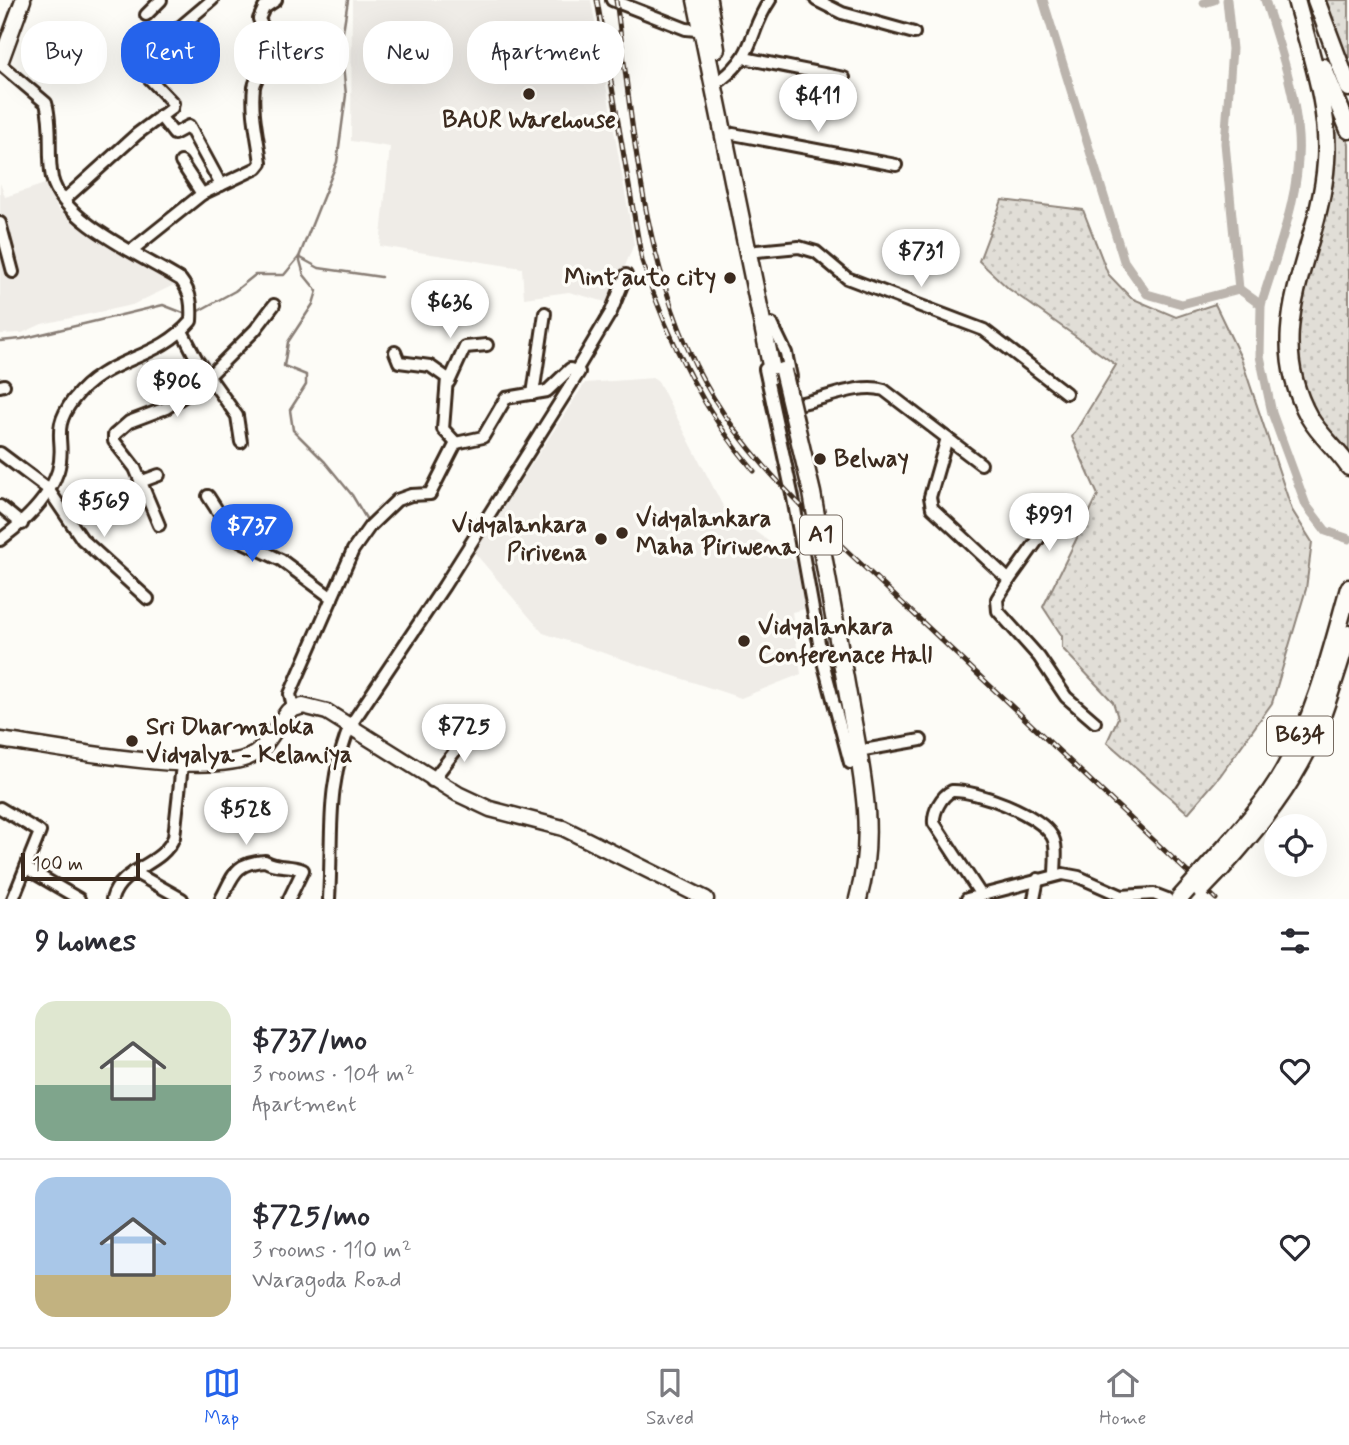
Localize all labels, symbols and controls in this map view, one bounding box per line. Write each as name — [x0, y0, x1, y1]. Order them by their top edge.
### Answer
chip: Buy — [21, 21, 107, 84]
chip: Rent — [121, 21, 220, 84]
chip: Filters — [234, 21, 349, 84]
chip: New — [363, 21, 453, 84]
chip: Apartment — [467, 21, 624, 84]
pin: $411 — [777, 74, 859, 134]
text: $411 — [795, 82, 841, 112]
marker: BAUR Warehouse — [521, 86, 537, 102]
place label: BAUR Warehouse — [442, 105, 616, 136]
pin: $731 — [880, 230, 962, 289]
text: $731 — [898, 237, 944, 267]
place label: Mint auto city — [564, 263, 716, 294]
marker: Mint auto city — [722, 270, 738, 286]
pin: $636 — [409, 280, 491, 340]
text: $636 — [427, 288, 473, 318]
pin: $906 — [136, 360, 218, 419]
text: $906 — [153, 367, 201, 397]
place label: Belway — [834, 444, 909, 475]
marker: Belway — [812, 451, 828, 467]
pin: $569 — [63, 480, 145, 539]
text: $569 — [78, 487, 130, 517]
pin: $991 — [1008, 494, 1090, 553]
text: $991 — [1025, 501, 1073, 531]
pin: $737 — [211, 504, 293, 564]
place label: Vidyalankara Maha Piriwena — [636, 504, 796, 563]
place label: Vidyalankara Pirivena — [452, 510, 587, 569]
text: $737 — [227, 512, 277, 542]
road number: A1 — [800, 516, 842, 554]
marker: Vidyalankara Maha Piriwena — [614, 525, 630, 541]
marker: Vidyalankara Pirivena — [593, 531, 609, 547]
place label: Vidyalankara Conferenace Hall — [758, 612, 932, 671]
marker: Vidyalankara Conferenace Hall — [736, 633, 752, 649]
pin: $725 — [423, 704, 505, 764]
place label: Sri Dharmaloka Vidyalya - Kelaniya — [146, 712, 352, 771]
text: $725 — [438, 712, 490, 742]
road number: B634 — [1267, 716, 1333, 756]
marker: Sri Dharmaloka Vidyalya - Kelaniya — [124, 733, 140, 749]
pin: $528 — [205, 788, 287, 847]
text: $528 — [220, 795, 272, 825]
map controls — [1264, 814, 1327, 877]
button: locate — [1264, 814, 1327, 877]
scale bar — [21, 850, 140, 882]
text: 100 m — [32, 852, 83, 877]
text: 9 homes — [35, 922, 136, 961]
icon: filters — [1276, 922, 1314, 960]
text: $737/mo — [252, 1021, 367, 1060]
icon: home — [91, 1029, 175, 1113]
icon: heart — [1276, 1052, 1314, 1090]
text: 3 rooms · 104 m² — [252, 1060, 415, 1090]
text: Apartment — [252, 1090, 357, 1120]
text: $725/mo — [252, 1197, 370, 1236]
icon: home — [91, 1205, 175, 1289]
icon: heart — [1276, 1228, 1314, 1266]
text: 3 rooms · 110 m² — [252, 1236, 412, 1266]
text: Waragoda Road — [252, 1266, 401, 1296]
tab: Map — [203, 1364, 241, 1431]
tab: Saved — [646, 1364, 694, 1431]
tab: Home — [1099, 1364, 1146, 1431]

